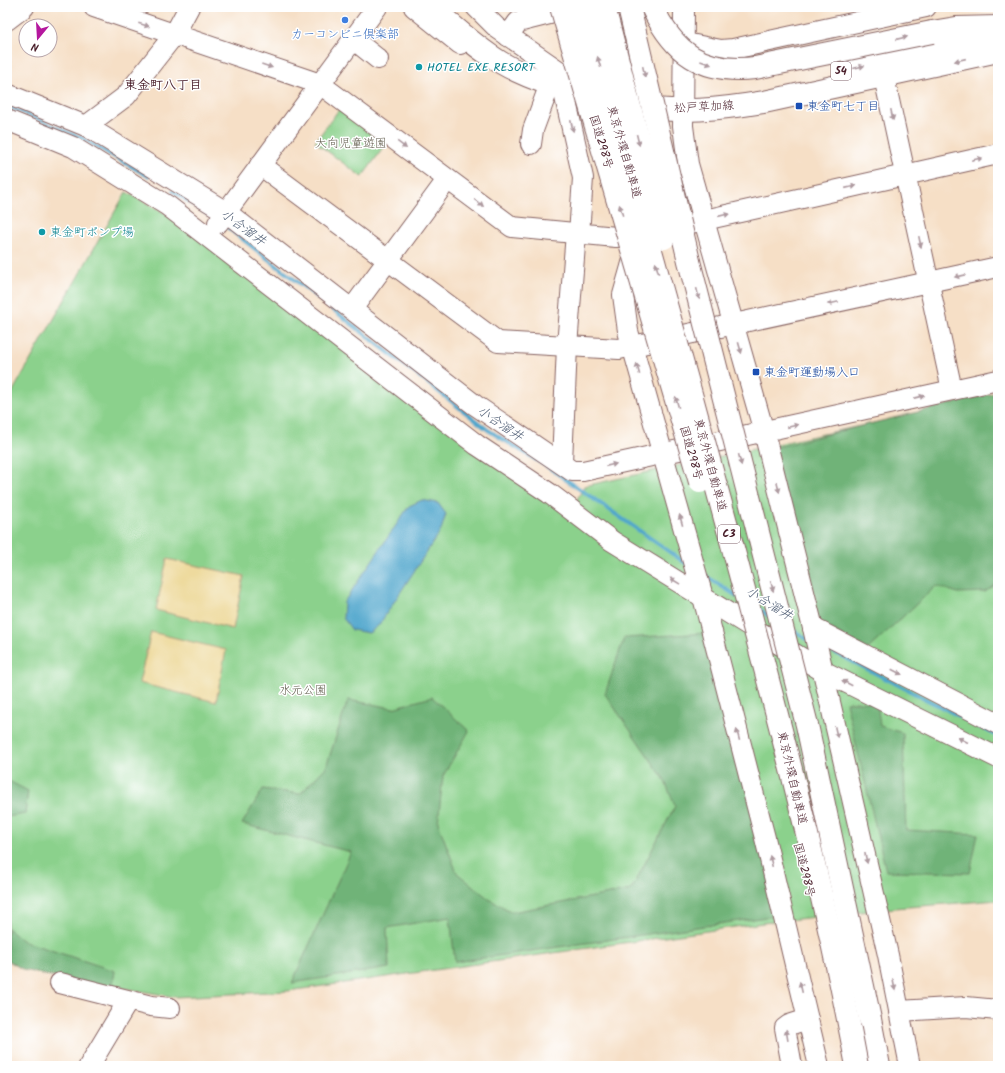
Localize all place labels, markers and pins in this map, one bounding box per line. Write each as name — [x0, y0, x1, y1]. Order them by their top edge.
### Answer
marker: カーコンビニ倶楽部 — [340, 15, 350, 25]
place label: カーコンビニ倶楽部 — [291, 25, 399, 44]
place label: HOTEL EXE RESORT — [427, 58, 536, 77]
marker: HOTEL EXE RESORT — [414, 62, 424, 72]
place label: 東金町七丁目 — [807, 97, 879, 116]
marker: 東金町七丁目 — [794, 101, 804, 111]
place label: 東金町ポンプ場 — [50, 223, 134, 242]
marker: 東金町ポンプ場 — [37, 227, 47, 237]
place label: 東金町運動場入口 — [764, 363, 860, 382]
marker: 東金町運動場入口 — [751, 367, 761, 377]

